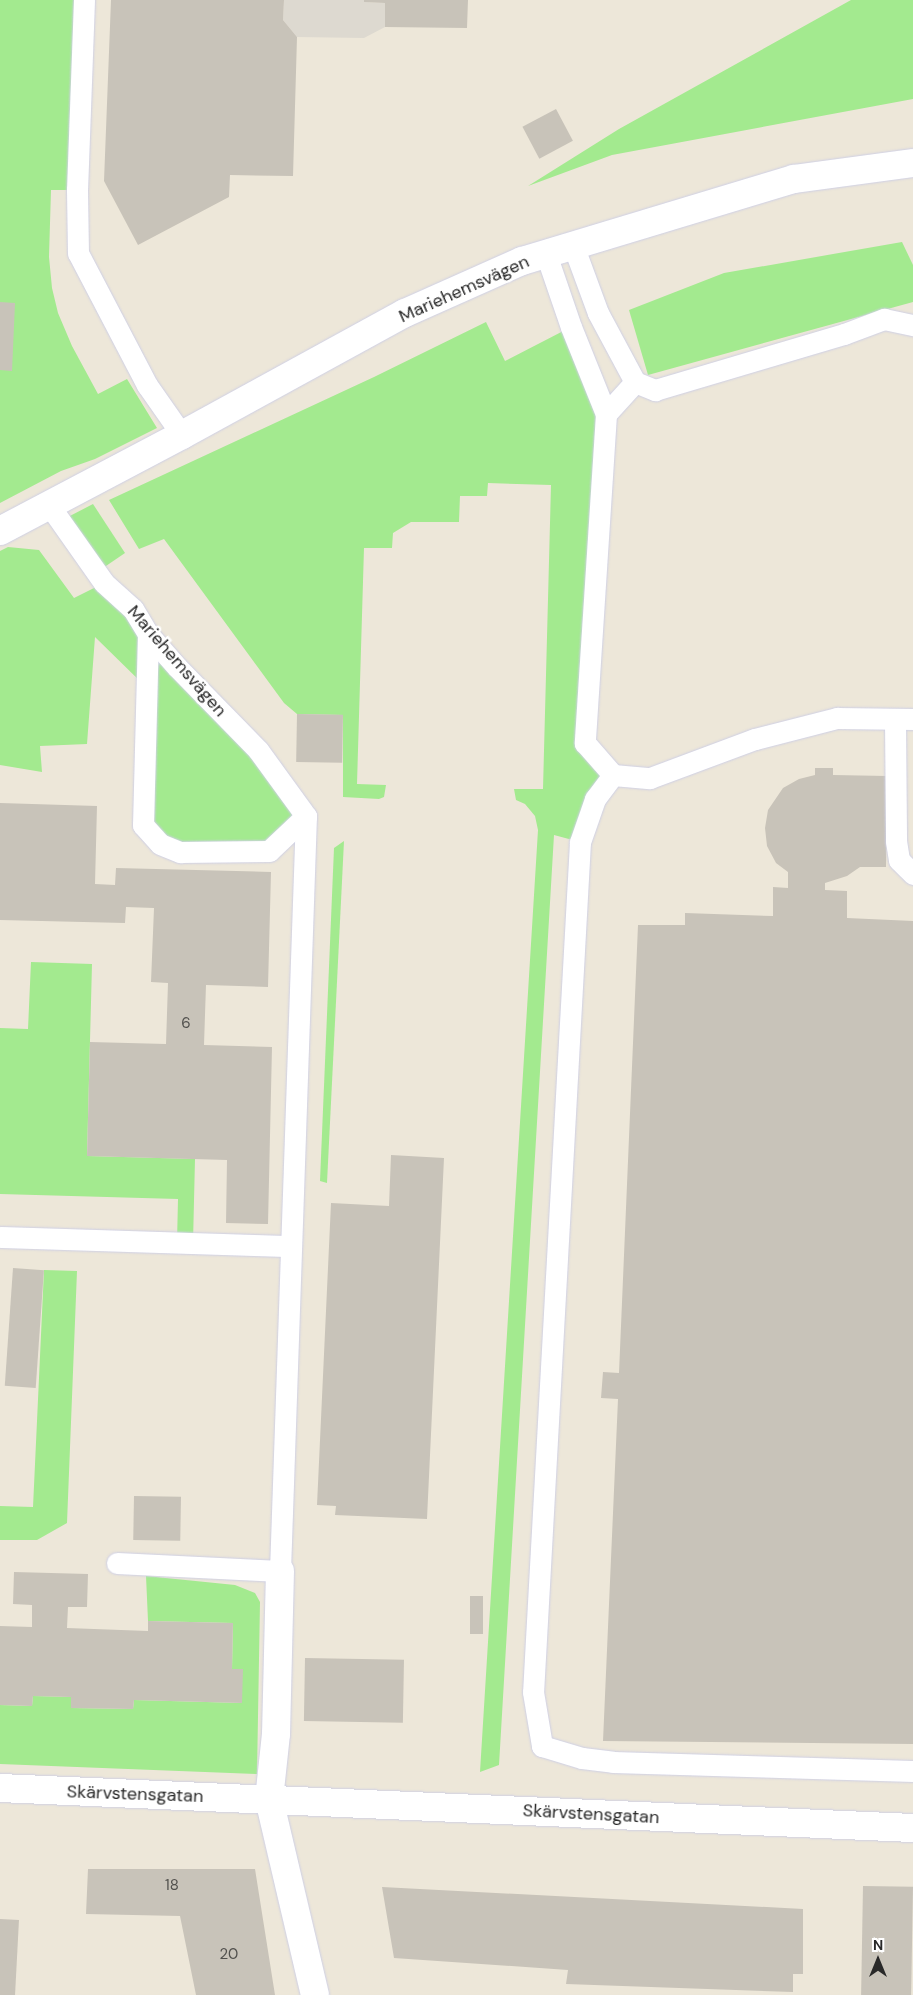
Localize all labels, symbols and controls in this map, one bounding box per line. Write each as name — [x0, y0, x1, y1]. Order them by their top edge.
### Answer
street label: Mariehemsvägen — [395, 251, 533, 327]
street label: Mariehemsvägen — [123, 601, 231, 721]
house number: 6 — [181, 1015, 191, 1033]
street label: Skärvstensgatan — [66, 1781, 204, 1807]
street label: Skärvstensgatan — [522, 1800, 660, 1828]
house number: 18 — [165, 1877, 179, 1895]
north arrow — [853, 1935, 903, 1985]
text: N — [873, 1936, 883, 1954]
house number: 20 — [220, 1946, 238, 1964]

